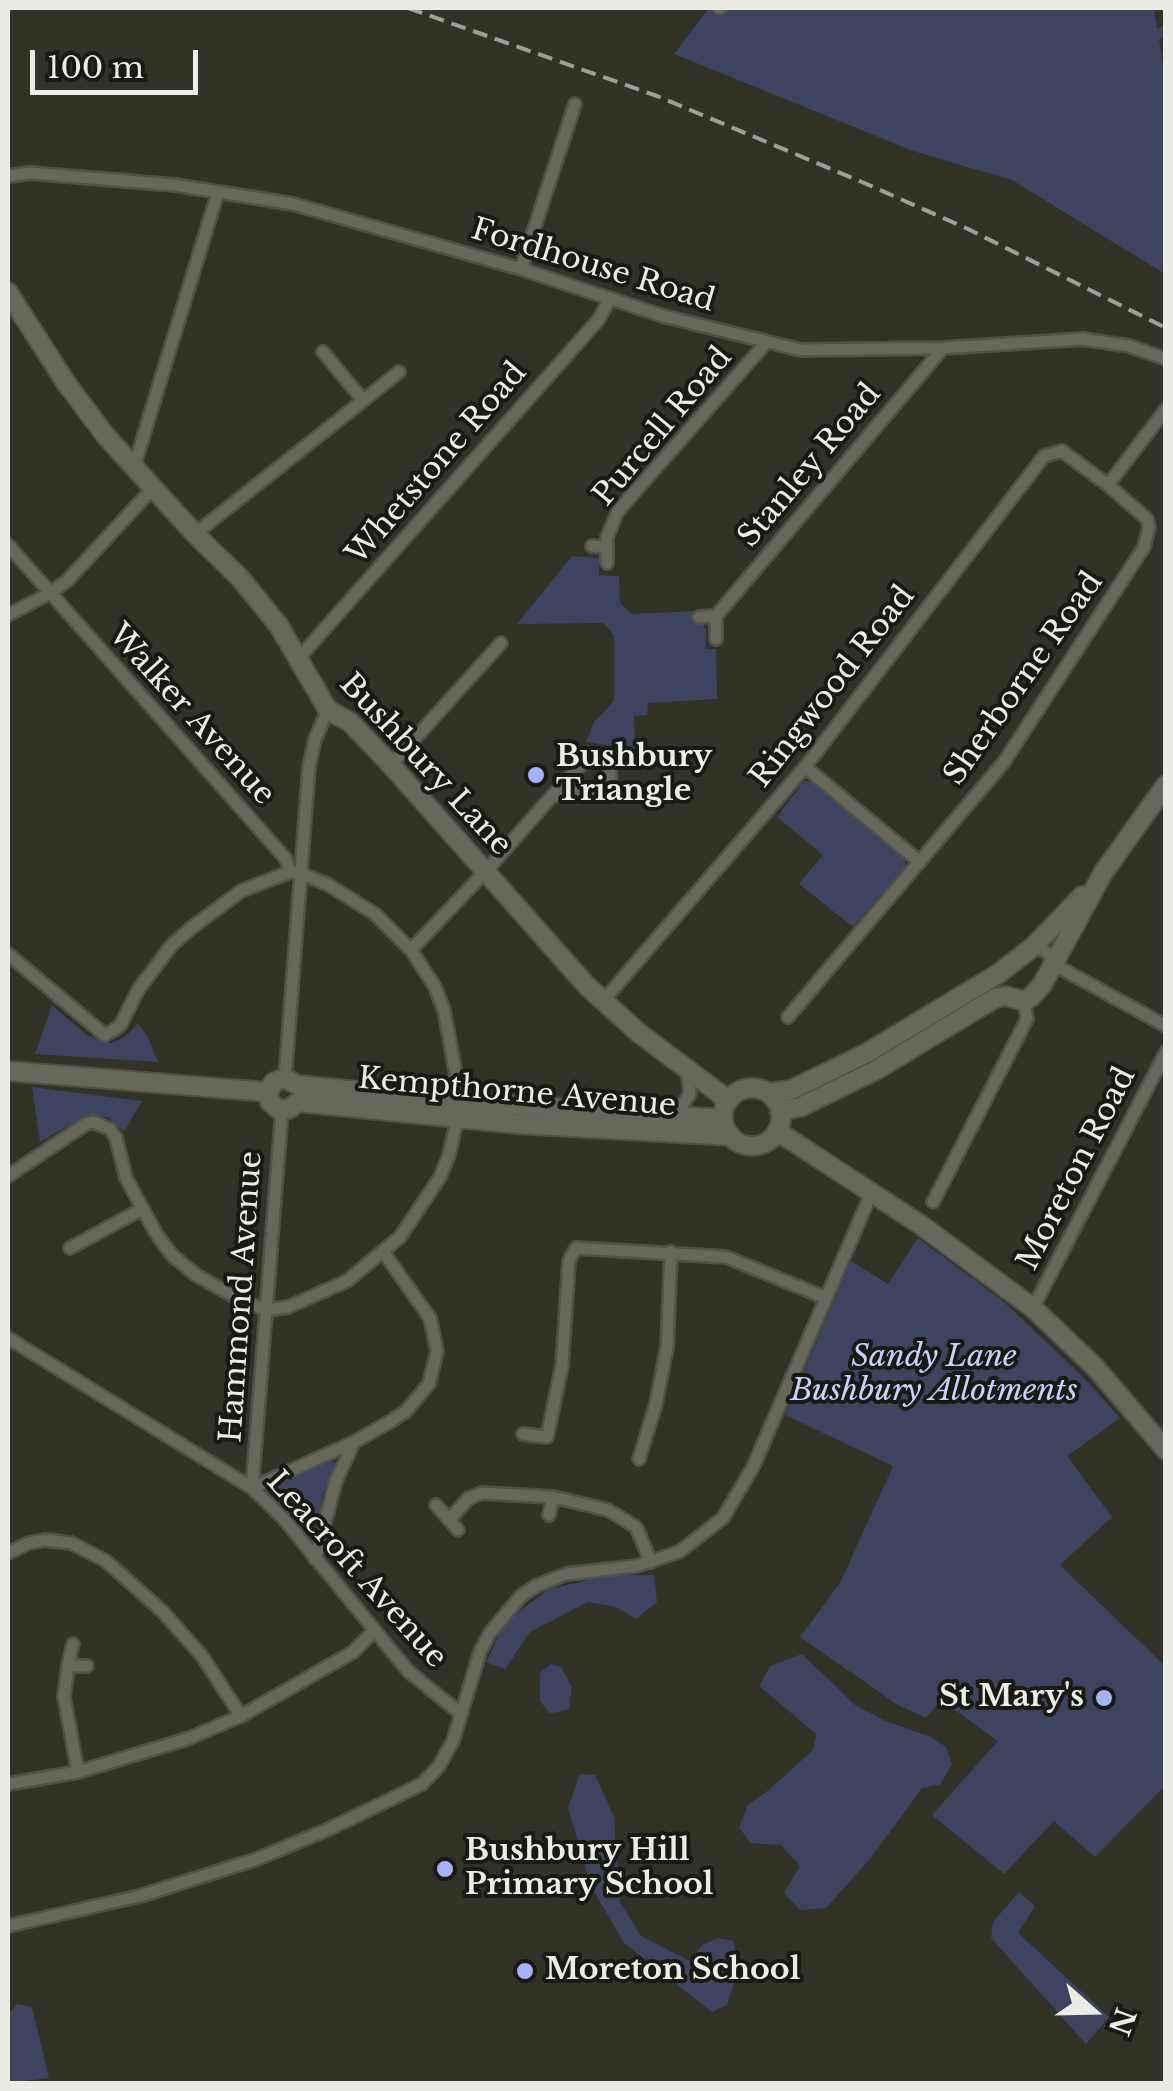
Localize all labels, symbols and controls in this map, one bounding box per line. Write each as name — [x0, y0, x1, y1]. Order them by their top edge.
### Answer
scale bar — [35, 30, 202, 92]
text: 100 m — [47, 49, 144, 86]
street label: Fordhouse Road — [467, 212, 719, 320]
street label: Purcell Road — [586, 340, 740, 514]
street label: Whetstone Road — [339, 356, 535, 572]
street label: Stanley Road — [731, 377, 889, 555]
street label: Sherborne Road — [937, 566, 1111, 792]
street label: Ringwood Road — [743, 579, 923, 795]
street label: Walker Avenue — [100, 617, 282, 813]
street label: Bushbury Lane — [332, 667, 518, 863]
place label: Bushbury Triangle — [556, 740, 712, 810]
marker: Bushbury Triangle — [525, 764, 547, 786]
street label: Kempthorne Avenue — [356, 1061, 678, 1125]
street label: Moreton Road — [1010, 1062, 1144, 1276]
street label: Hammond Avenue — [214, 1150, 270, 1444]
park label: Sandy Lane Bushbury Allotments — [790, 1340, 1078, 1410]
street label: Leacroft Avenue — [258, 1464, 454, 1676]
place label: St Mary's — [939, 1680, 1084, 1716]
marker: St Mary's — [1093, 1687, 1115, 1709]
place label: Bushbury Hill Primary School — [465, 1834, 713, 1904]
marker: Bushbury Hill Primary School — [434, 1858, 456, 1880]
place label: Moreton School — [545, 1953, 800, 1989]
marker: Moreton School — [514, 1960, 536, 1982]
north arrow — [1043, 1961, 1143, 2061]
text: N — [1101, 2003, 1143, 2040]

